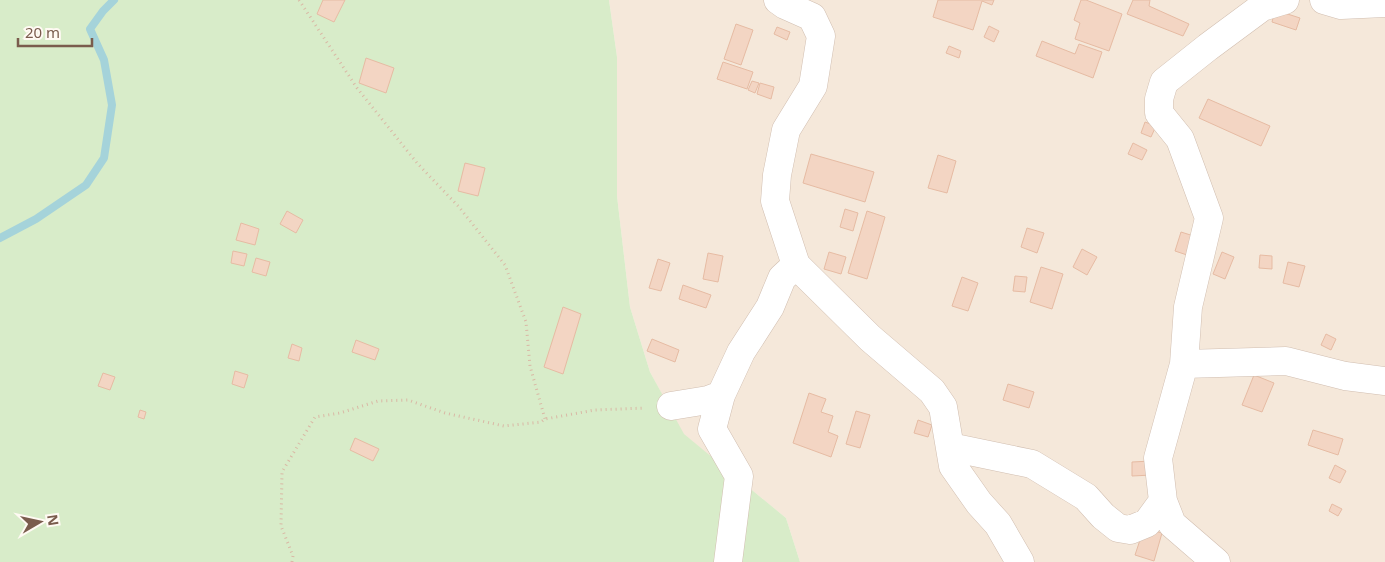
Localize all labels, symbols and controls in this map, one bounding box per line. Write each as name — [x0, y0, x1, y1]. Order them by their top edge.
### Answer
scale bar — [18, 15, 91, 47]
text: 20 m — [25, 22, 60, 42]
north arrow — [15, 497, 65, 547]
text: N — [43, 513, 64, 527]

